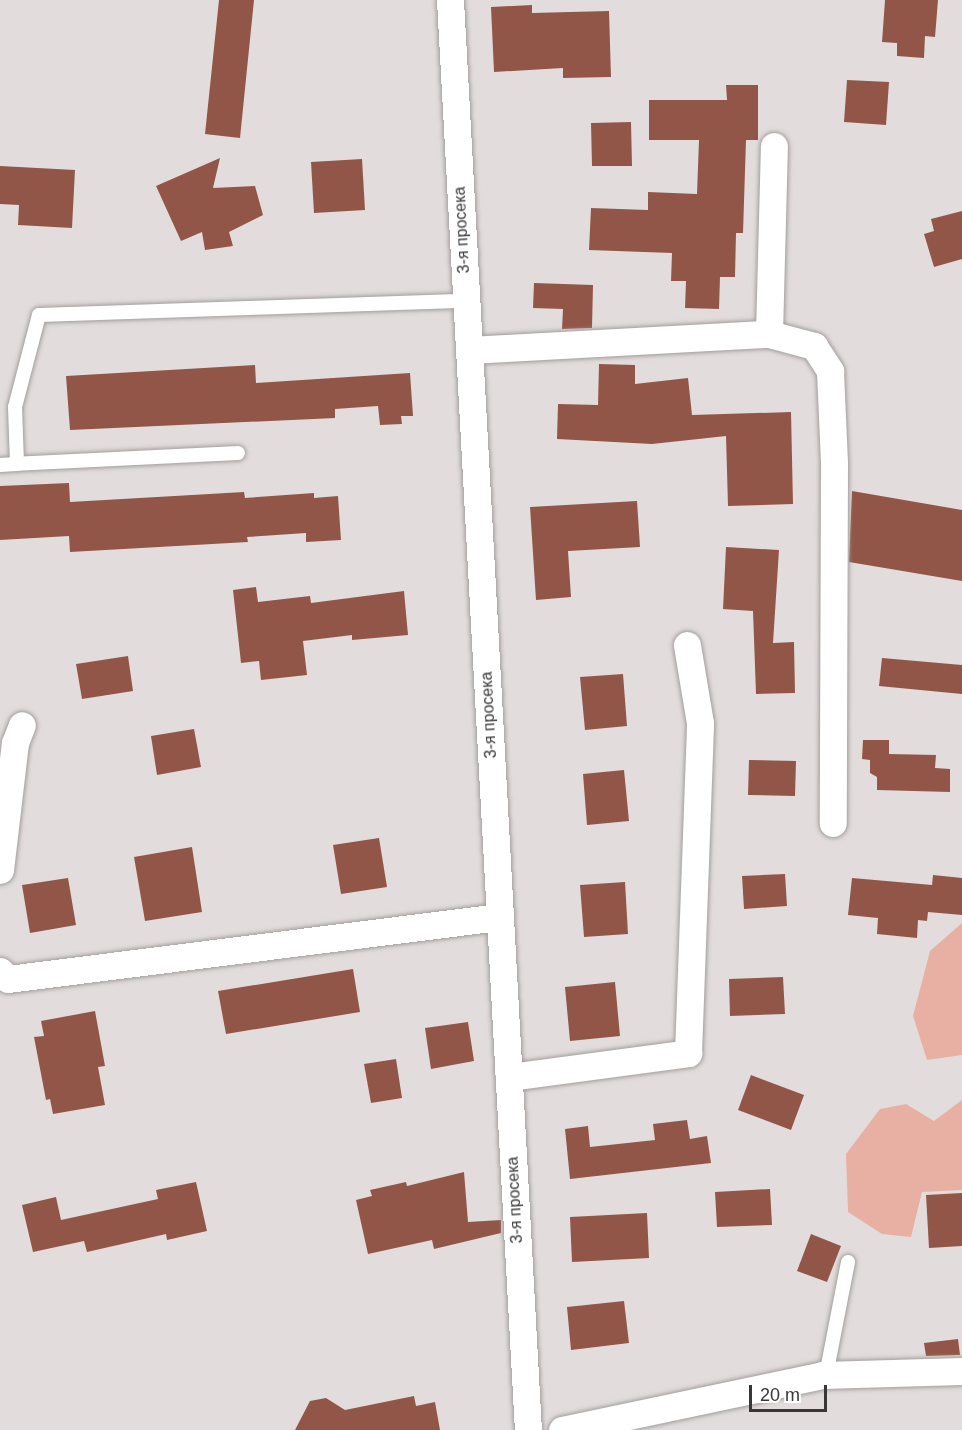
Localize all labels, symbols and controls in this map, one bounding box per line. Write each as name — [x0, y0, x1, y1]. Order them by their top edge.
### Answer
street label: 3-я просека — [450, 186, 474, 274]
street label: 3-я просека — [477, 671, 501, 759]
street label: 3-я просека — [503, 1156, 527, 1244]
scale bar — [752, 1373, 830, 1411]
text: 20 m — [760, 1385, 800, 1405]

